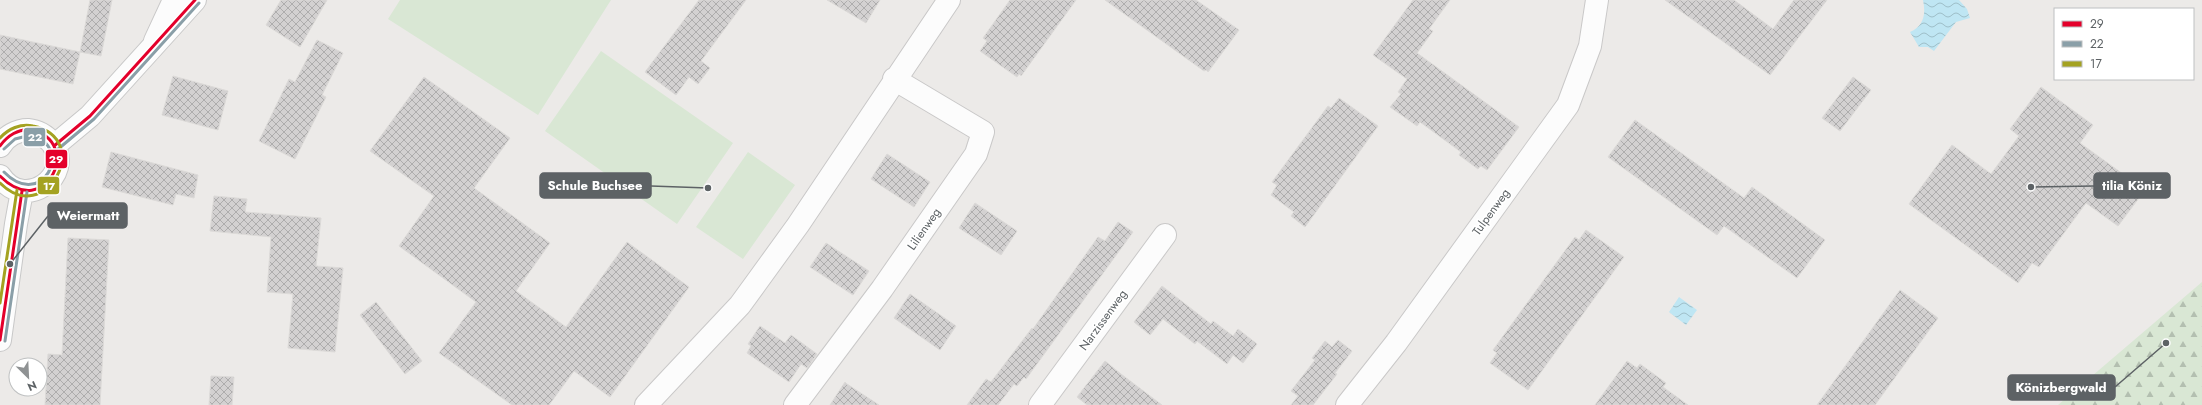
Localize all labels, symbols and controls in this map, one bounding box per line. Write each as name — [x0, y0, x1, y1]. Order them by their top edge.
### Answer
legend — [2054, 8, 2194, 80]
text: 29 — [2090, 15, 2104, 33]
text: 22 — [2090, 35, 2104, 53]
text: 17 — [2090, 55, 2102, 73]
line badge: 22 — [23, 127, 46, 147]
text: 22 — [28, 129, 42, 145]
line badge: 29 — [45, 149, 68, 169]
text: 29 — [49, 151, 63, 167]
callout: Schule Buchsee — [540, 173, 651, 198]
callout: tilia Köniz — [2094, 173, 2170, 198]
line badge: 17 — [37, 176, 60, 195]
text: Schule Buchsee — [547, 176, 643, 195]
text: tilia Köniz — [2102, 176, 2162, 195]
text: 17 — [43, 178, 55, 194]
street label: Tulpenweg — [1468, 185, 1514, 239]
callout: Weiermatt — [48, 203, 127, 228]
street label: Lilienweg — [903, 204, 945, 254]
text: Weiermatt — [57, 206, 120, 225]
street label: Narzissenweg — [1075, 286, 1131, 354]
north arrow — [8, 357, 48, 397]
callout: Könizbergwald — [2008, 375, 2115, 400]
text: N — [25, 377, 39, 395]
text: Könizbergwald — [2015, 378, 2107, 397]

